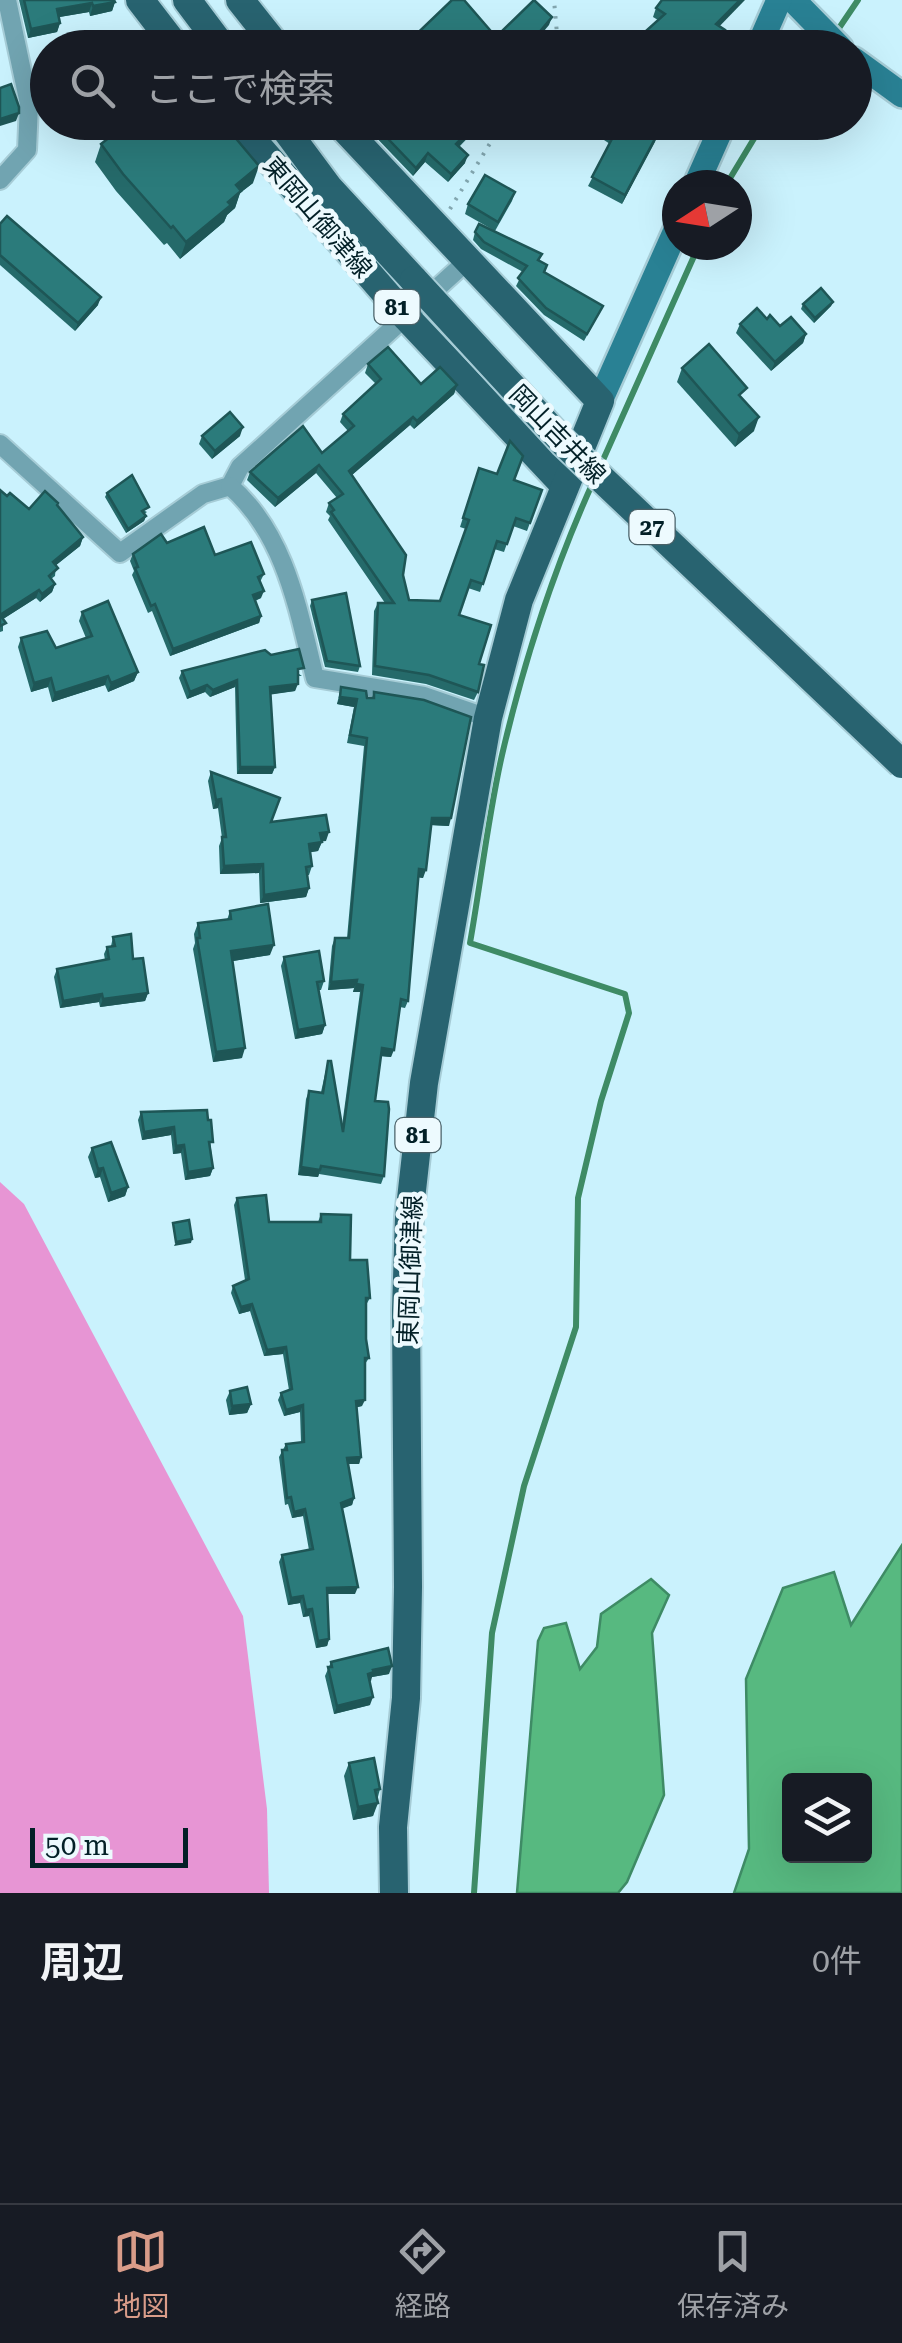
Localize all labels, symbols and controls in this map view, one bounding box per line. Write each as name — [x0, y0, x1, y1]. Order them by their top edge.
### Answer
search box — [30, 30, 872, 140]
icon: search — [65, 58, 120, 113]
text: ここで検索 — [145, 67, 335, 111]
street label: 東岡山御津線 — [257, 151, 378, 283]
north arrow — [662, 170, 752, 260]
road number: 81 — [374, 290, 420, 324]
street label: 岡山吉井線 — [504, 379, 611, 489]
road number: 27 — [630, 510, 674, 544]
road number: 81 — [396, 1118, 440, 1152]
street label: 東岡山御津線 — [393, 1195, 428, 1345]
map controls — [782, 1773, 872, 1863]
button: layers — [782, 1773, 872, 1863]
scale bar — [30, 1823, 188, 1868]
text: 50 m — [45, 1829, 109, 1862]
text: 周辺 — [40, 1938, 124, 1987]
text: 0件 — [812, 1942, 862, 1980]
tab: 地図 — [113, 2224, 169, 2324]
tab: 経路 — [395, 2224, 451, 2324]
tab: 保存済み — [677, 2224, 789, 2324]

